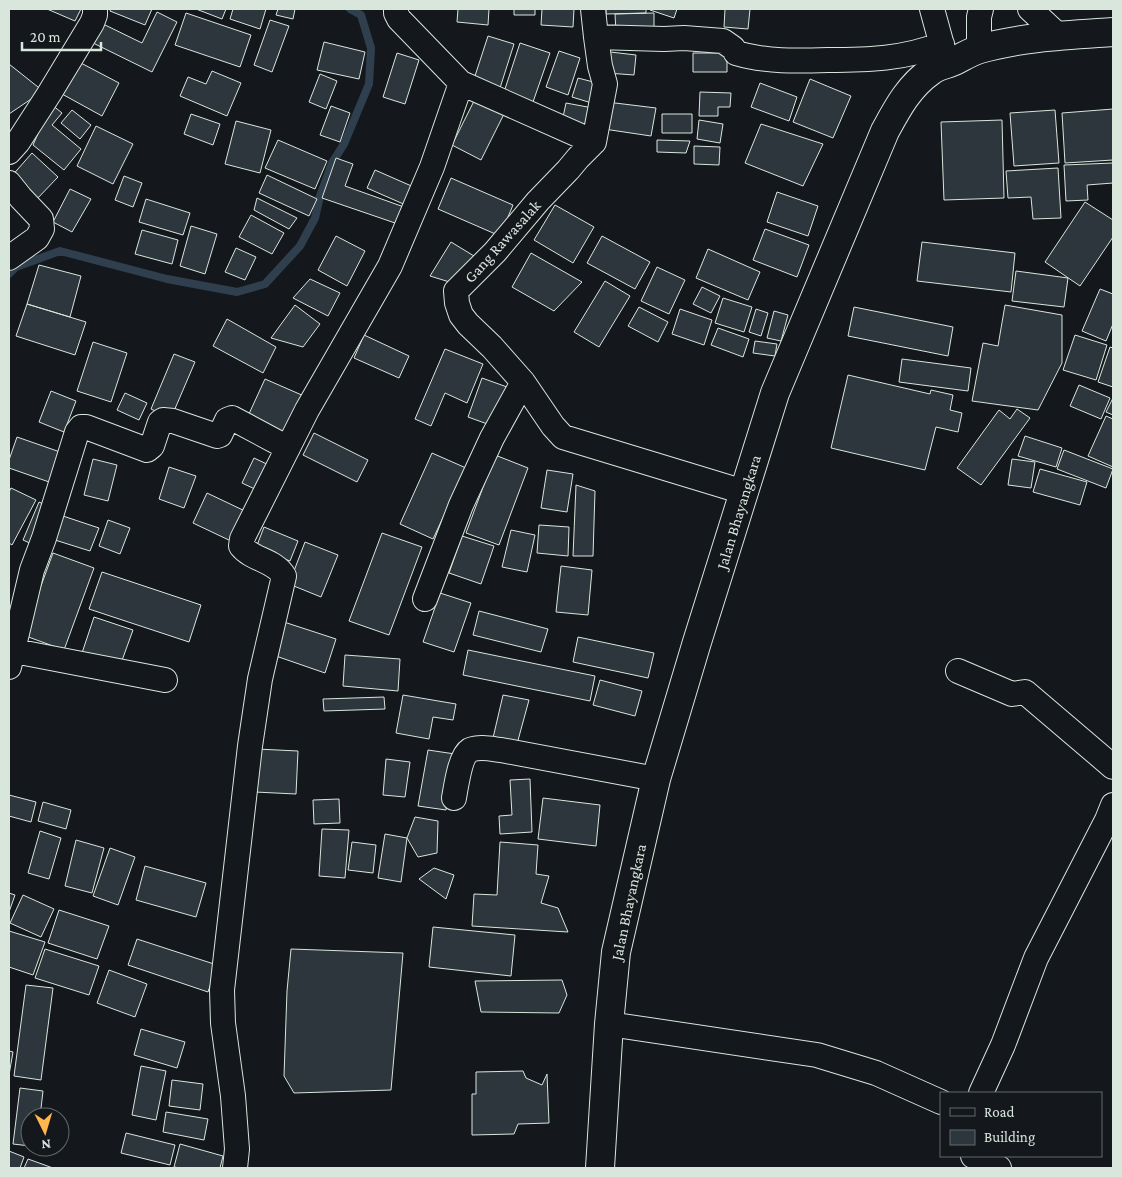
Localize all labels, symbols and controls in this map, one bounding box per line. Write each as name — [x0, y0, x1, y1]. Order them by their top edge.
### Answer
scale bar — [22, 20, 101, 52]
text: 20 m — [30, 29, 61, 45]
street label: Gang Rawasalak — [461, 196, 545, 287]
street label: Jalan Bhayangkara — [712, 452, 765, 574]
street label: Jalan Bhayangkara — [607, 842, 650, 964]
legend — [940, 1092, 1102, 1157]
text: Road — [984, 1104, 1015, 1120]
north arrow — [20, 1107, 70, 1157]
text: Building — [984, 1129, 1035, 1146]
text: N — [40, 1137, 52, 1153]

